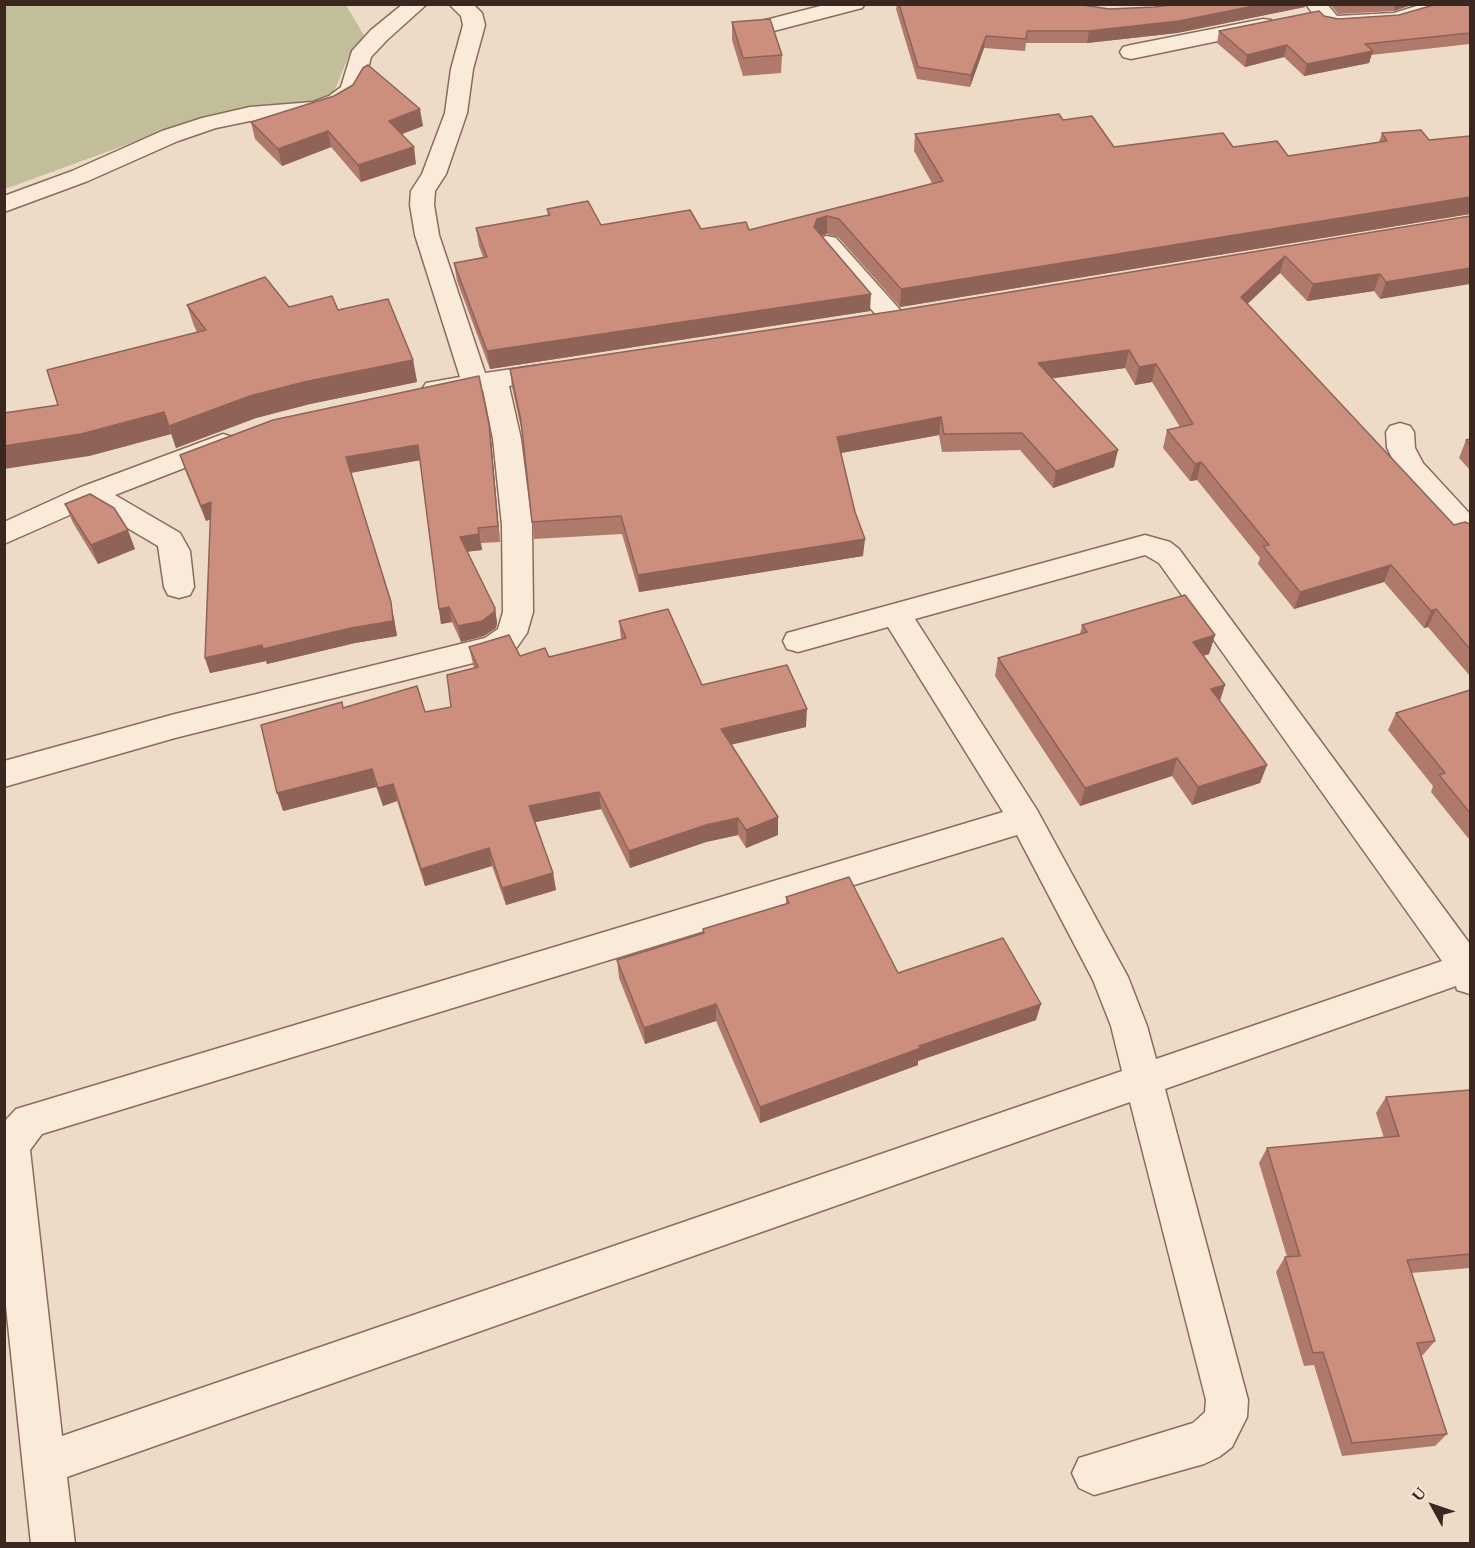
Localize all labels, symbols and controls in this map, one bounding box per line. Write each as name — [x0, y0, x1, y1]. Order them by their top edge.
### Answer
north arrow — [1403, 1476, 1463, 1536]
text: U — [1406, 1482, 1433, 1507]

